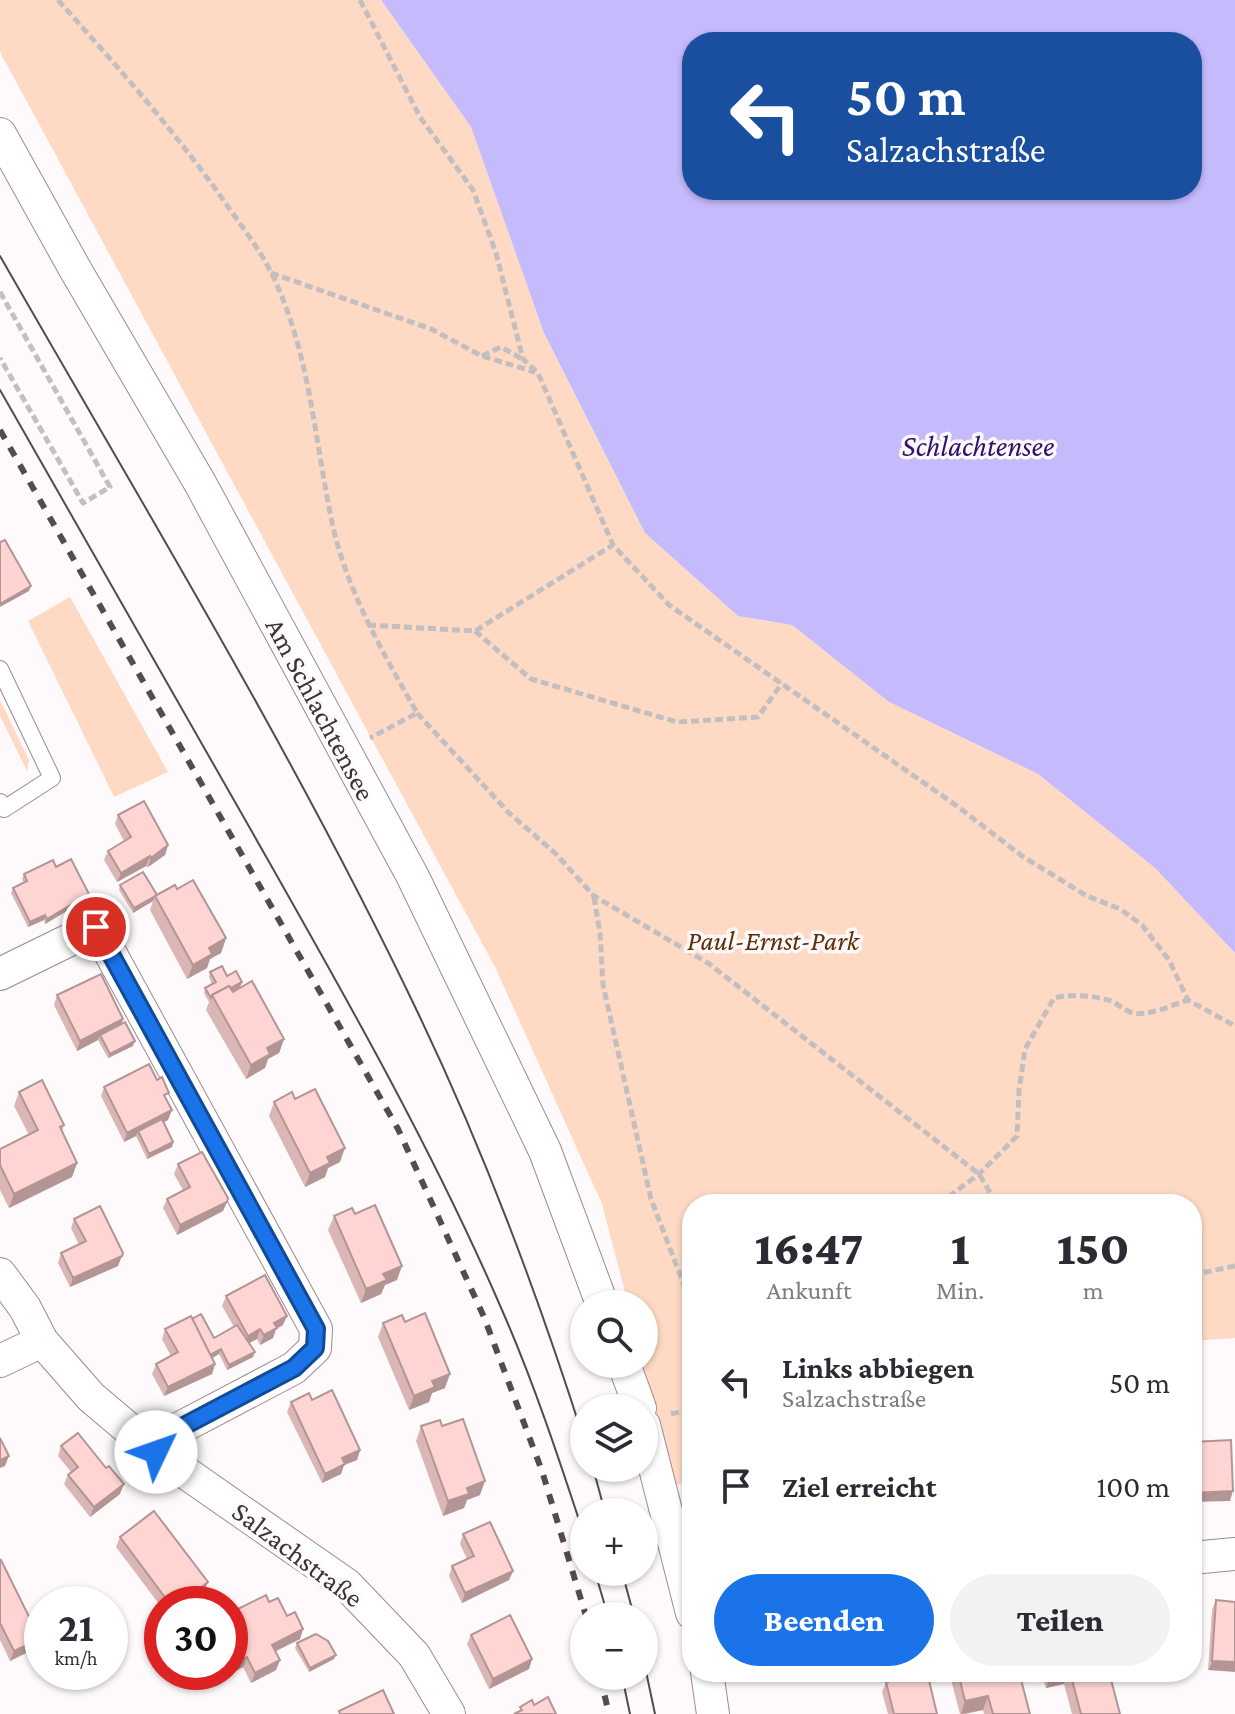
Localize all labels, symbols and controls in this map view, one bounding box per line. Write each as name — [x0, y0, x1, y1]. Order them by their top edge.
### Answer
icon: left — [714, 64, 818, 168]
text: 50 m — [846, 65, 966, 127]
text: Salzachstraße — [846, 130, 1046, 170]
water label: Schlachtensee — [902, 429, 1054, 462]
street label: Am Schlachtensee — [259, 613, 382, 806]
pin — [62, 893, 130, 961]
icon: arrive — [74, 905, 118, 949]
park label: Paul-Ernst-Park — [687, 925, 861, 956]
text: 16:47 — [755, 1221, 863, 1274]
text: 1 — [951, 1221, 969, 1274]
text: 150 — [1057, 1221, 1129, 1274]
text: Ankunft — [766, 1276, 852, 1305]
text: Min. — [936, 1276, 984, 1305]
text: m — [1083, 1276, 1104, 1305]
map controls — [570, 1290, 658, 1690]
button: search — [570, 1290, 658, 1378]
text: Links abbiegen — [782, 1351, 974, 1384]
icon: left — [714, 1360, 758, 1404]
text: 50 m — [1109, 1366, 1170, 1399]
text: Salzachstraße — [782, 1384, 926, 1413]
button: layers — [570, 1394, 658, 1482]
position arrow — [114, 1410, 198, 1494]
icon: arrive — [714, 1464, 758, 1508]
text: Ziel erreicht — [782, 1470, 937, 1503]
text: 100 m — [1096, 1470, 1170, 1503]
street label: Salzachstraße — [226, 1495, 369, 1614]
button: + — [570, 1498, 658, 1586]
button: Beenden — [714, 1574, 934, 1666]
button: Teilen — [950, 1574, 1170, 1666]
speed limit sign: 30 — [144, 1586, 248, 1690]
button: − — [570, 1602, 658, 1690]
text: 21 — [58, 1605, 94, 1650]
text: km/h — [54, 1647, 98, 1669]

